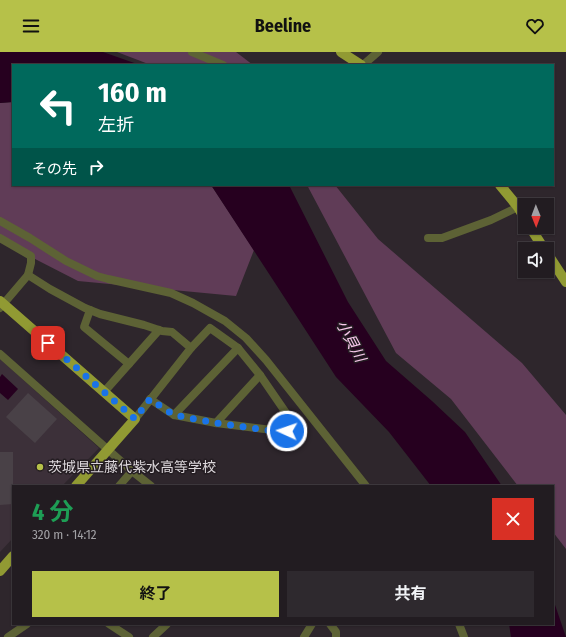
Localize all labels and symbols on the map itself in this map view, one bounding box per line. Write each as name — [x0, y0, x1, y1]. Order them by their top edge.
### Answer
north arrow — [518, 198, 554, 234]
water label: 小貝川 — [332, 317, 370, 367]
pin — [31, 326, 65, 360]
position arrow — [266, 410, 308, 452]
place label: 茨城県立藤代紫水高等学校 — [48, 459, 216, 476]
marker: 茨城県立藤代紫水高等学校 — [35, 462, 45, 472]

